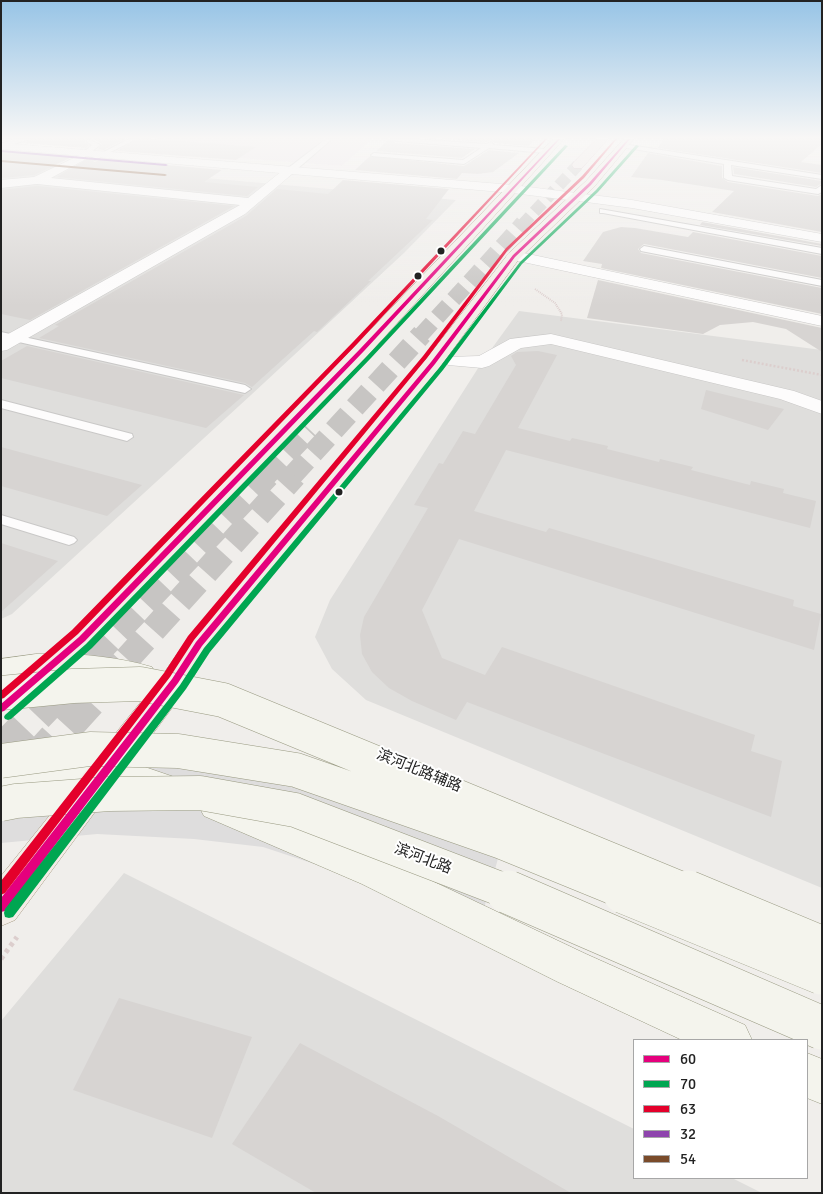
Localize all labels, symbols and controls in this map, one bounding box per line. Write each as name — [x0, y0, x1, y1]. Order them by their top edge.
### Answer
unlabelled marker — [436, 246, 446, 256]
unlabelled marker — [413, 271, 423, 281]
unlabelled marker — [334, 487, 344, 497]
street label: 滨河北路辅路 — [374, 746, 464, 796]
street label: 滨河北路 — [392, 840, 454, 878]
legend — [633, 1039, 808, 1179]
text: 60 — [680, 1050, 696, 1068]
text: 70 — [680, 1075, 696, 1093]
text: 63 — [680, 1100, 696, 1118]
text: 32 — [680, 1125, 696, 1143]
text: 54 — [680, 1150, 696, 1168]

